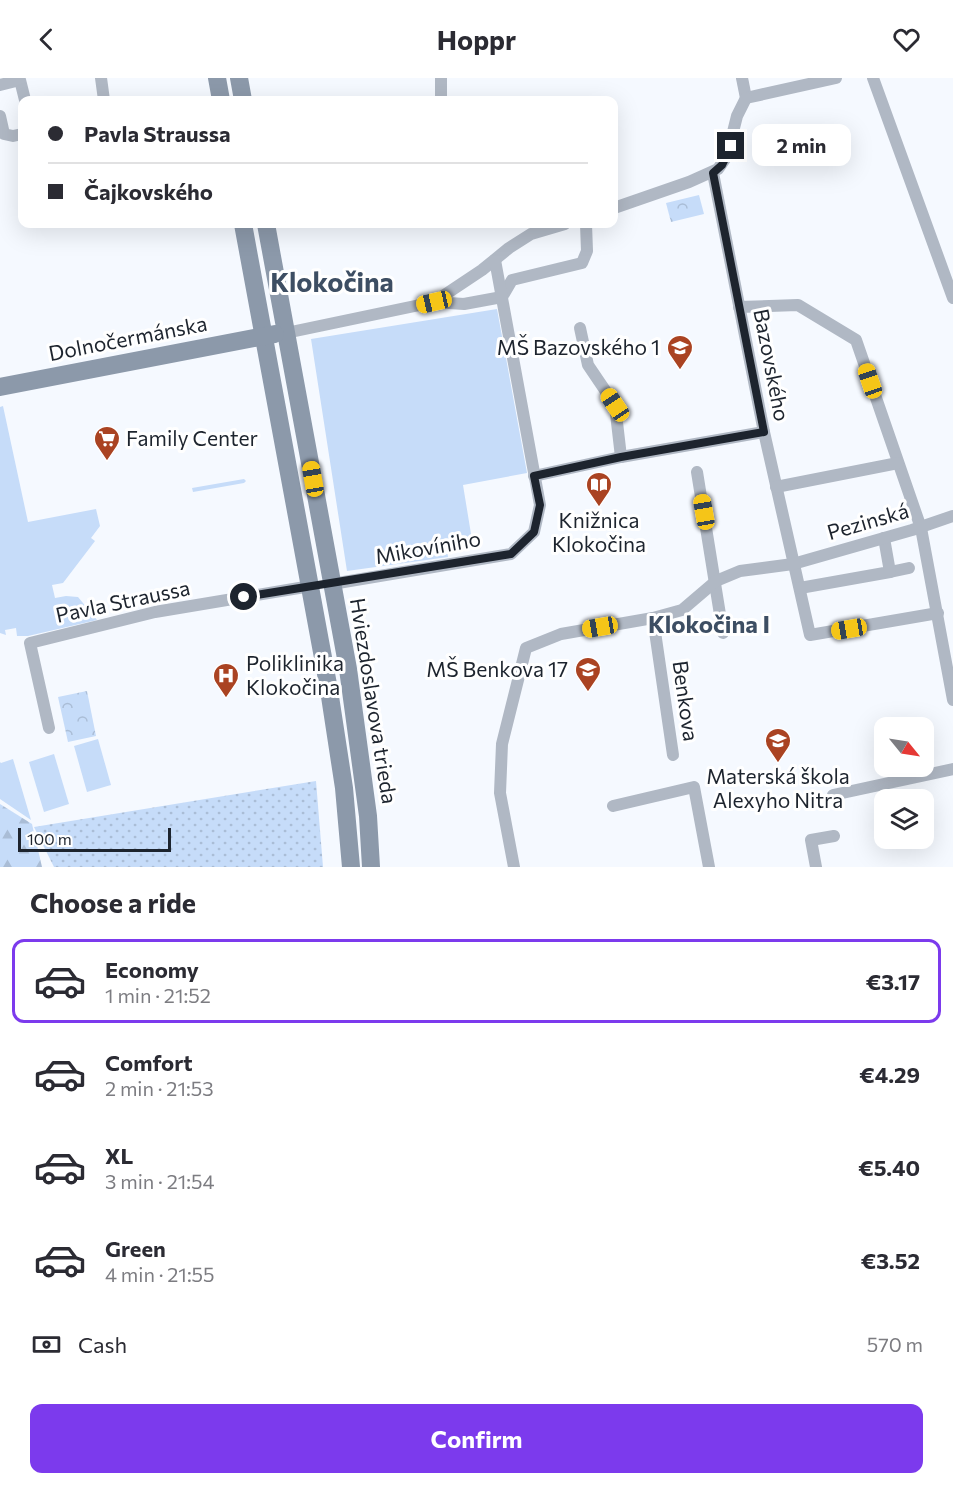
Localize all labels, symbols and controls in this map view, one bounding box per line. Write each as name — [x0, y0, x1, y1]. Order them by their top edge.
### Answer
icon: back — [30, 23, 63, 56]
text: Hoppr — [437, 23, 516, 56]
icon: heart — [890, 23, 923, 56]
text: Pavla Straussa — [84, 120, 231, 147]
callout: 2 min — [752, 125, 851, 167]
route end — [717, 132, 744, 159]
text: 2 min — [777, 133, 826, 157]
text: Čajkovského — [84, 178, 213, 205]
district label: Klokočina — [270, 265, 394, 298]
car — [414, 289, 454, 315]
street label: Bazovského — [749, 306, 796, 423]
street label: Dolnočermánska — [46, 310, 209, 365]
school or university icon: MŠ Bazovského 1 — [665, 333, 695, 371]
place label: MŠ Bazovského 1 — [497, 334, 660, 359]
car — [856, 361, 884, 401]
car — [597, 385, 633, 425]
supermarket icon: Family Center — [92, 424, 122, 462]
place label: Family Center — [126, 425, 258, 450]
car — [301, 460, 325, 498]
library icon: Knižnica Klokočina — [584, 470, 614, 508]
car — [692, 493, 716, 531]
street label: Pezinská — [824, 497, 911, 544]
place label: Knižnica Klokočina — [552, 507, 646, 556]
street label: Mikovíniho — [373, 525, 482, 568]
street label: Pavla Straussa — [53, 574, 192, 627]
route start — [230, 583, 257, 610]
street label: Hviezdoslavova trieda — [346, 596, 403, 806]
district label: Klokočina I — [648, 609, 770, 638]
car — [581, 615, 619, 639]
car — [830, 617, 868, 641]
place label: Poliklinika Klokočina — [246, 650, 344, 699]
school or university icon: MŠ Benkova 17 — [573, 655, 603, 693]
place label: MŠ Benkova 17 — [426, 656, 568, 681]
street label: Benkova — [668, 659, 705, 743]
hospital icon: Poliklinika Klokočina — [211, 661, 241, 699]
north arrow — [874, 717, 934, 777]
map controls — [874, 717, 934, 849]
school or university icon: Materská škola Alexyho Nitra — [763, 726, 793, 764]
place label: Materská škola Alexyho Nitra — [706, 763, 850, 812]
button: layers — [874, 789, 934, 849]
scale bar — [18, 825, 171, 852]
text: 100 m — [27, 829, 72, 848]
text: Choose a ride — [30, 886, 196, 919]
icon: car — [33, 954, 87, 1008]
text: Economy — [105, 956, 199, 983]
text: €3.17 — [866, 968, 920, 995]
text: 1 min · 21:52 — [105, 983, 211, 1007]
icon: car — [33, 1047, 87, 1101]
text: Comfort — [105, 1049, 193, 1076]
text: €4.29 — [859, 1061, 920, 1088]
text: 2 min · 21:53 — [105, 1076, 214, 1100]
icon: car — [33, 1140, 87, 1194]
text: XL — [105, 1142, 133, 1169]
text: €5.40 — [858, 1154, 920, 1181]
text: 3 min · 21:54 — [105, 1169, 215, 1193]
icon: car — [33, 1233, 87, 1287]
text: Green — [105, 1235, 166, 1262]
text: €3.52 — [861, 1247, 920, 1274]
text: 4 min · 21:55 — [105, 1262, 215, 1286]
icon: cash — [30, 1328, 63, 1361]
text: Cash — [78, 1331, 127, 1358]
text: 570 m — [867, 1332, 923, 1356]
button: Confirm — [30, 1404, 923, 1473]

